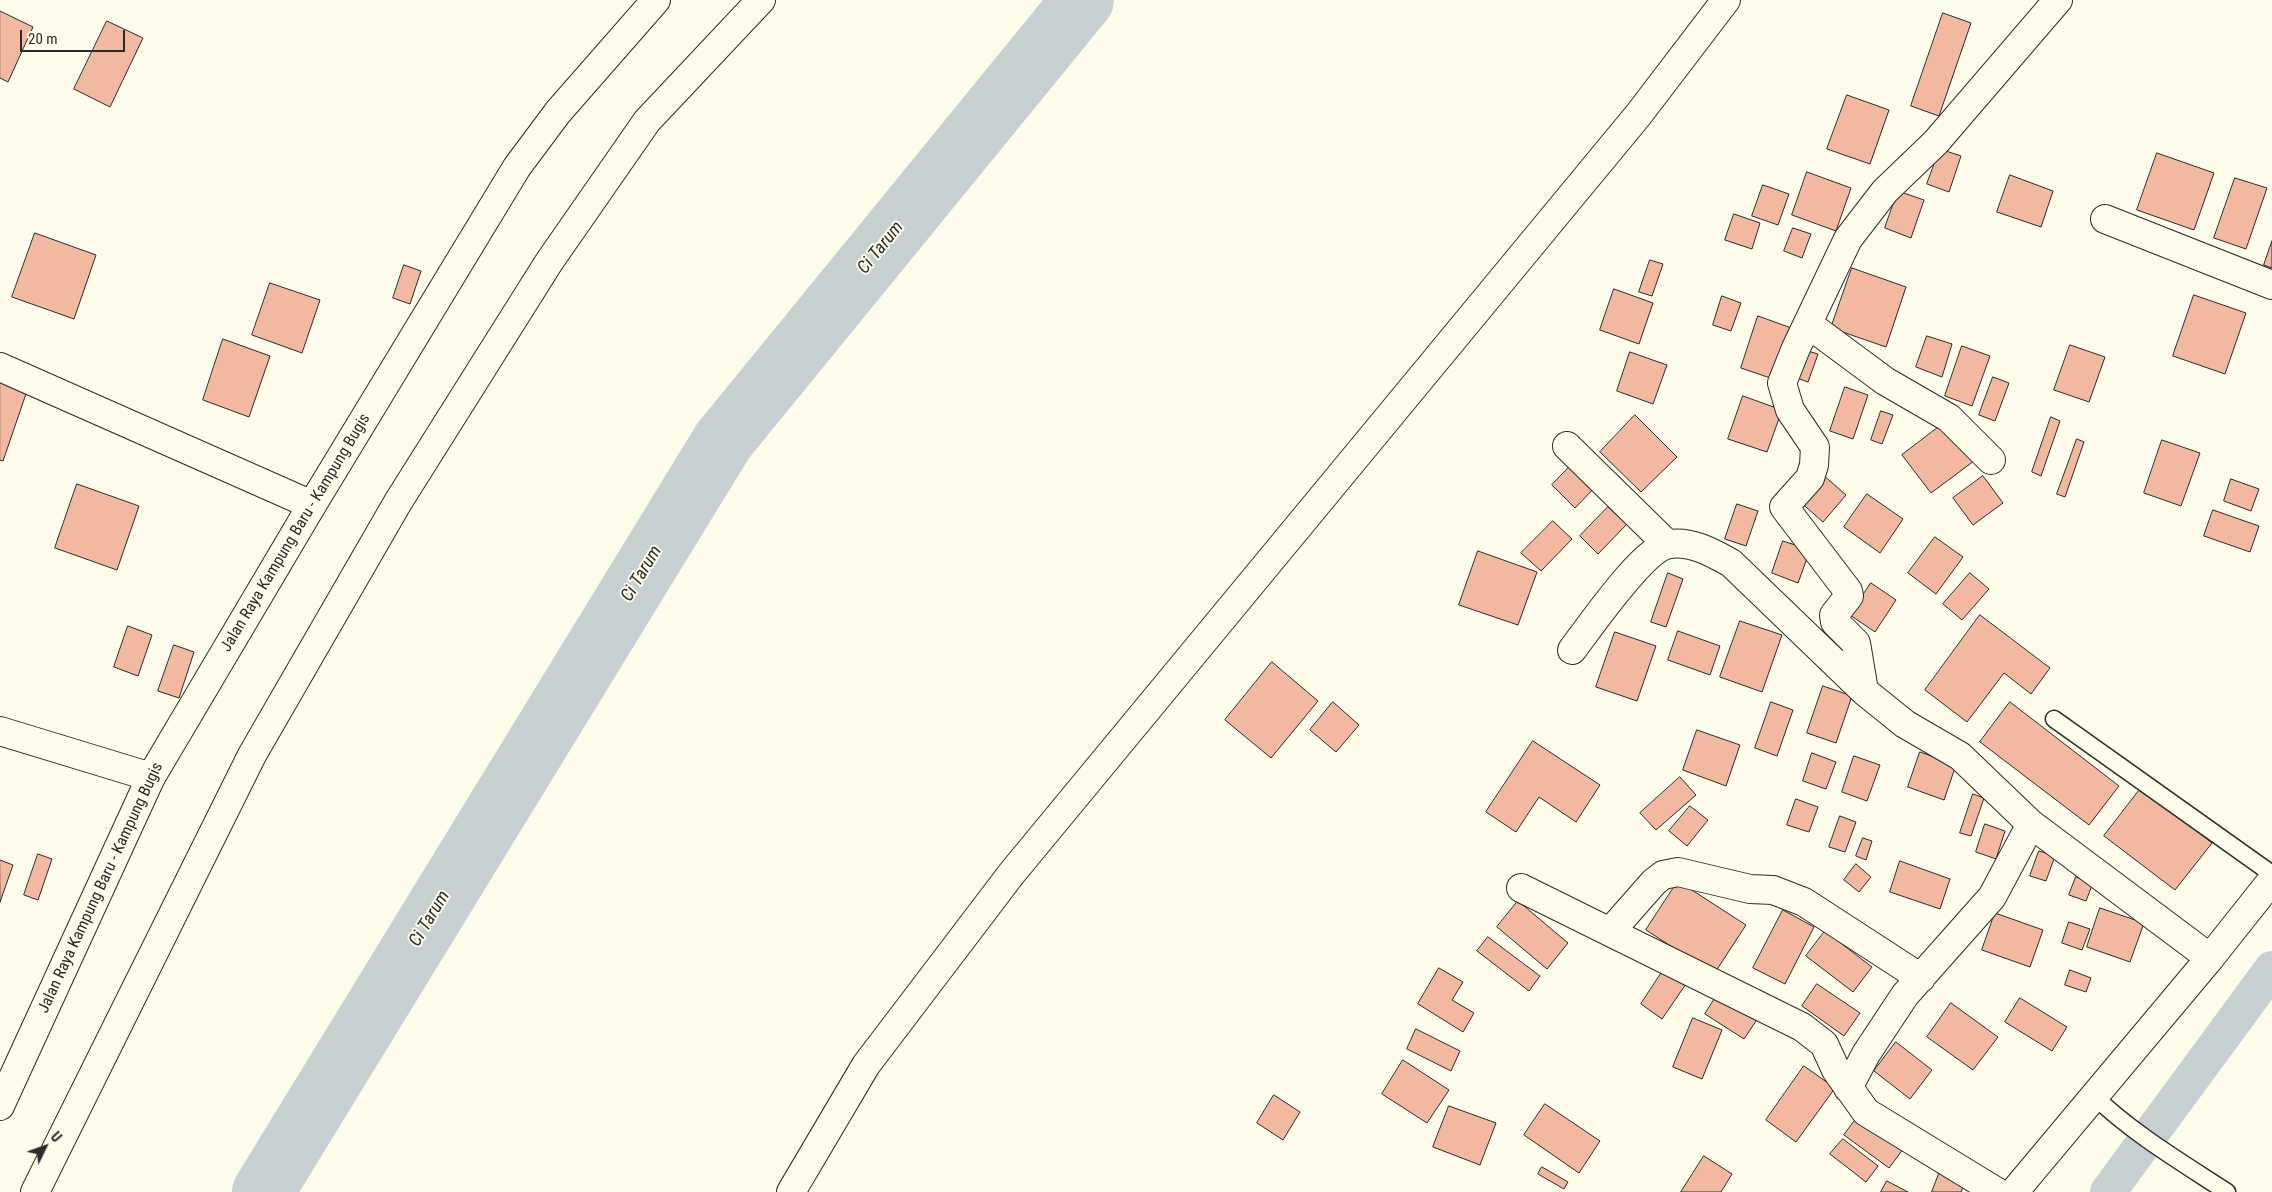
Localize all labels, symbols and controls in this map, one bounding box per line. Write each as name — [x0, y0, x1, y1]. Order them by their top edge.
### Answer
scale bar — [22, 20, 128, 52]
text: 20 m — [28, 30, 58, 48]
water label: Ci Tarum — [853, 217, 909, 279]
street label: Jalan Raya Kampung Baru - Kampung Bugis — [217, 410, 375, 656]
water label: Ci Tarum — [617, 542, 667, 606]
street label: Jalan Raya Kampung Baru - Kampung Bugis — [34, 760, 168, 1016]
water label: Ci Tarum — [405, 887, 455, 951]
north arrow — [20, 1122, 70, 1172]
text: U — [48, 1129, 65, 1145]

